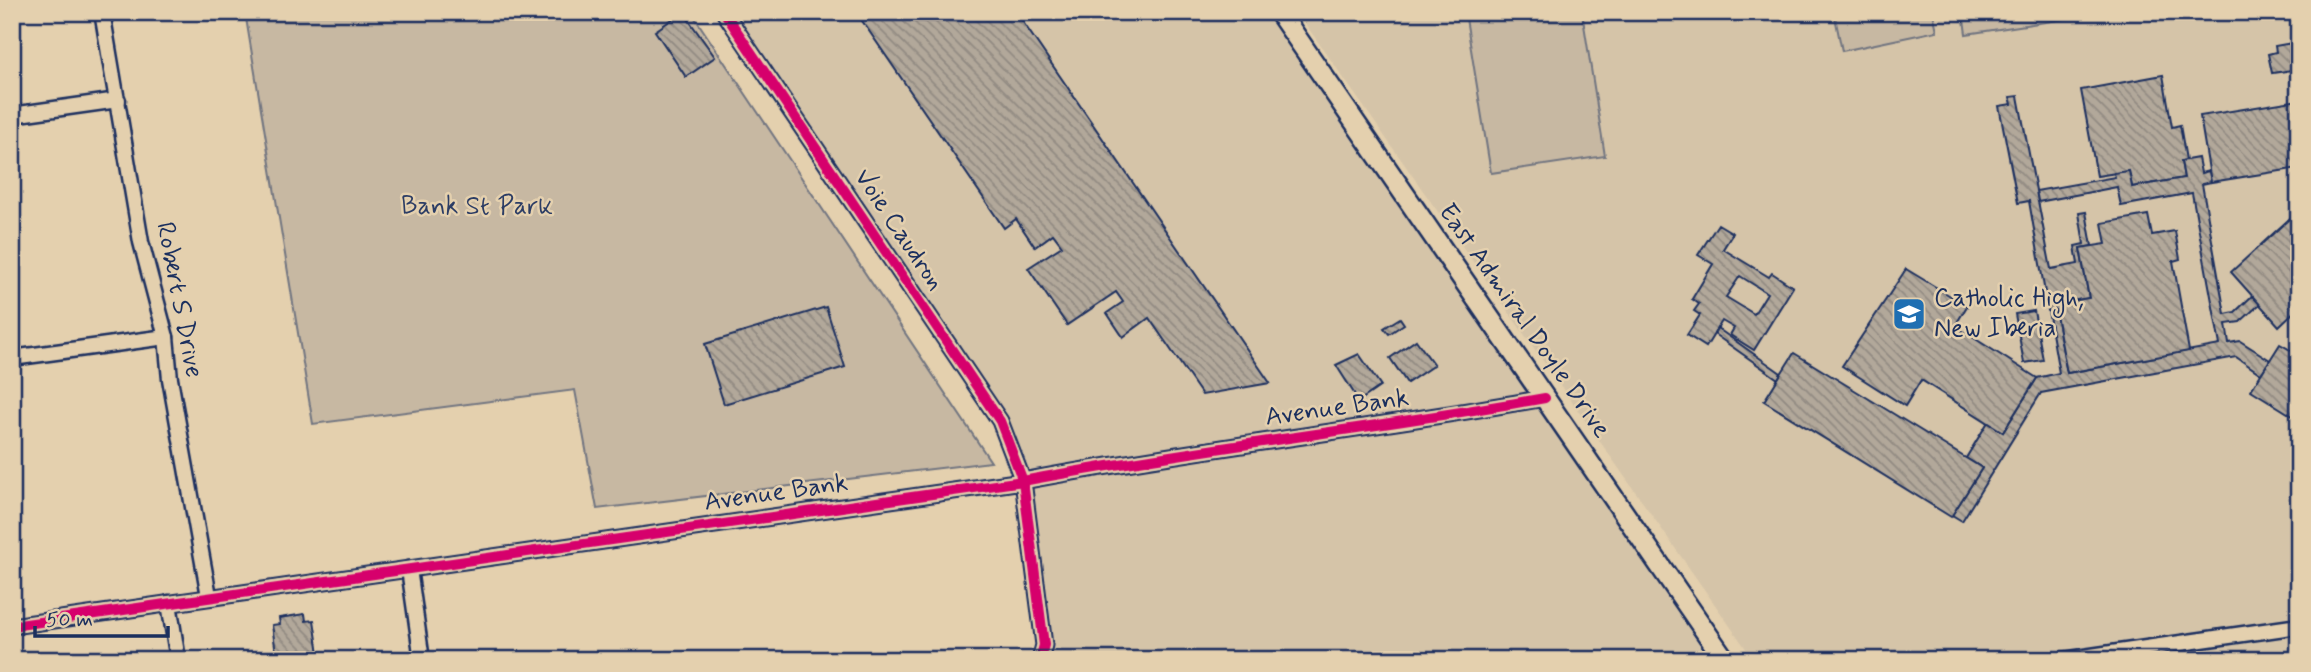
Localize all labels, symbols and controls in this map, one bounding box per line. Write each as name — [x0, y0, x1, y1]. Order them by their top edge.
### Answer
street label: Voie Caudron — [846, 162, 952, 298]
park label: Bank St Park — [401, 190, 553, 224]
street label: East Admiral Doyle Drive — [1430, 197, 1618, 445]
street label: Robert S Drive — [147, 219, 211, 381]
place label: Catholic High, New Iberia — [1934, 282, 2084, 346]
school or university icon: Catholic High, New Iberia — [1890, 295, 1928, 333]
street label: Avenue Bank — [1263, 381, 1411, 435]
street label: Avenue Bank — [702, 466, 850, 520]
scale bar — [35, 595, 168, 639]
text: 50 m — [46, 606, 93, 634]

